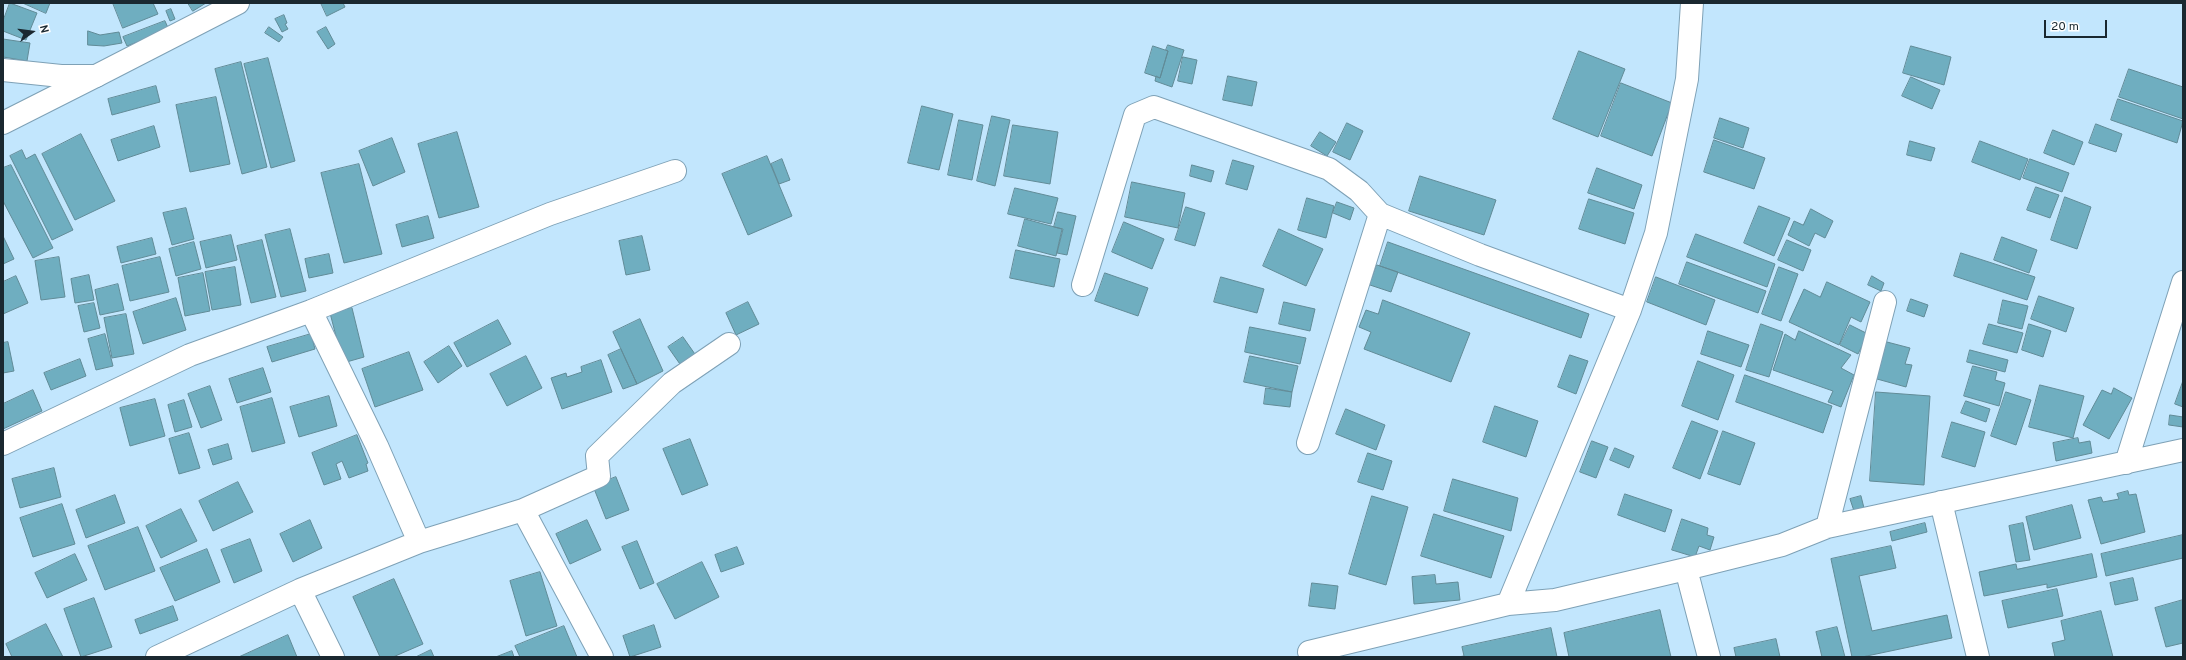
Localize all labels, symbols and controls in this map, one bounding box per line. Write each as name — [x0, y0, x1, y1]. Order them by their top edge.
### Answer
north arrow — [12, 12, 52, 52]
scale bar — [2046, 12, 2109, 38]
text: 20 m — [2051, 19, 2079, 35]
text: N — [36, 24, 51, 35]

